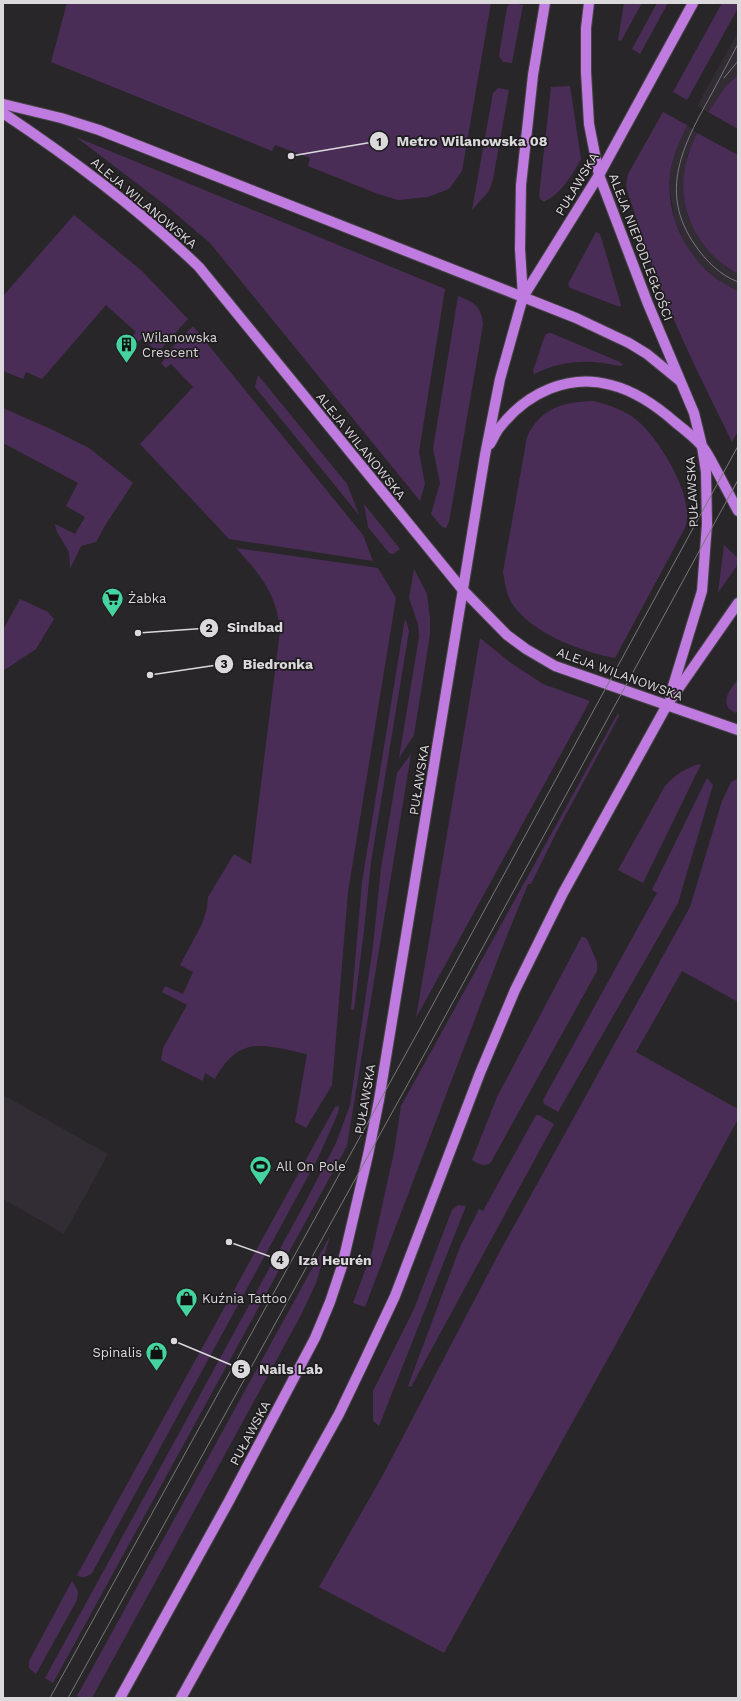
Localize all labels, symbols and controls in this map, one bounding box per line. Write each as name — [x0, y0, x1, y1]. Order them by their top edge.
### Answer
callout: Metro Wilanowska 08 — [369, 128, 556, 154]
text: Metro Wilanowska 08 — [396, 133, 548, 149]
text: 1 — [376, 135, 382, 149]
street label: PUŁAWSKA — [552, 149, 602, 218]
street label: ALEJA WILANOWSKA — [88, 154, 200, 252]
street label: ALEJA NIEPODLEGŁOŚCI — [606, 171, 677, 323]
place label: Wilanowska Crescent — [142, 330, 218, 360]
building icon: Wilanowska Crescent — [114, 331, 140, 364]
street label: ALEJA WILANOWSKA — [313, 389, 409, 503]
street label: PUŁAWSKA — [683, 456, 701, 528]
supermarket icon: Żabka — [99, 585, 125, 618]
place label: Żabka — [128, 591, 167, 606]
callout: Sindbad — [199, 615, 291, 641]
text: Sindbad — [227, 619, 283, 635]
text: 2 — [205, 621, 213, 635]
street label: ALEJA WILANOWSKA — [555, 644, 686, 704]
callout: Biedronka — [214, 651, 321, 677]
text: Biedronka — [243, 656, 314, 672]
text: 3 — [220, 657, 228, 671]
street label: PUŁAWSKA — [406, 743, 432, 816]
street label: PUŁAWSKA — [351, 1062, 379, 1135]
sports icon: All On Pole — [247, 1153, 273, 1186]
place label: All On Pole — [276, 1159, 346, 1174]
callout: Iza Heurén — [270, 1247, 380, 1273]
text: Iza Heurén — [298, 1252, 372, 1268]
text: 4 — [276, 1253, 284, 1267]
shop icon: Kuźnia Tattoo — [174, 1285, 200, 1318]
place label: Kuźnia Tattoo — [202, 1291, 287, 1306]
shop icon: Spinalis — [144, 1339, 170, 1372]
place label: Spinalis — [92, 1345, 142, 1360]
callout: Nails Lab — [231, 1356, 331, 1382]
text: Nails Lab — [259, 1361, 323, 1377]
text: 5 — [238, 1362, 245, 1376]
street label: PUŁAWSKA — [227, 1398, 274, 1468]

